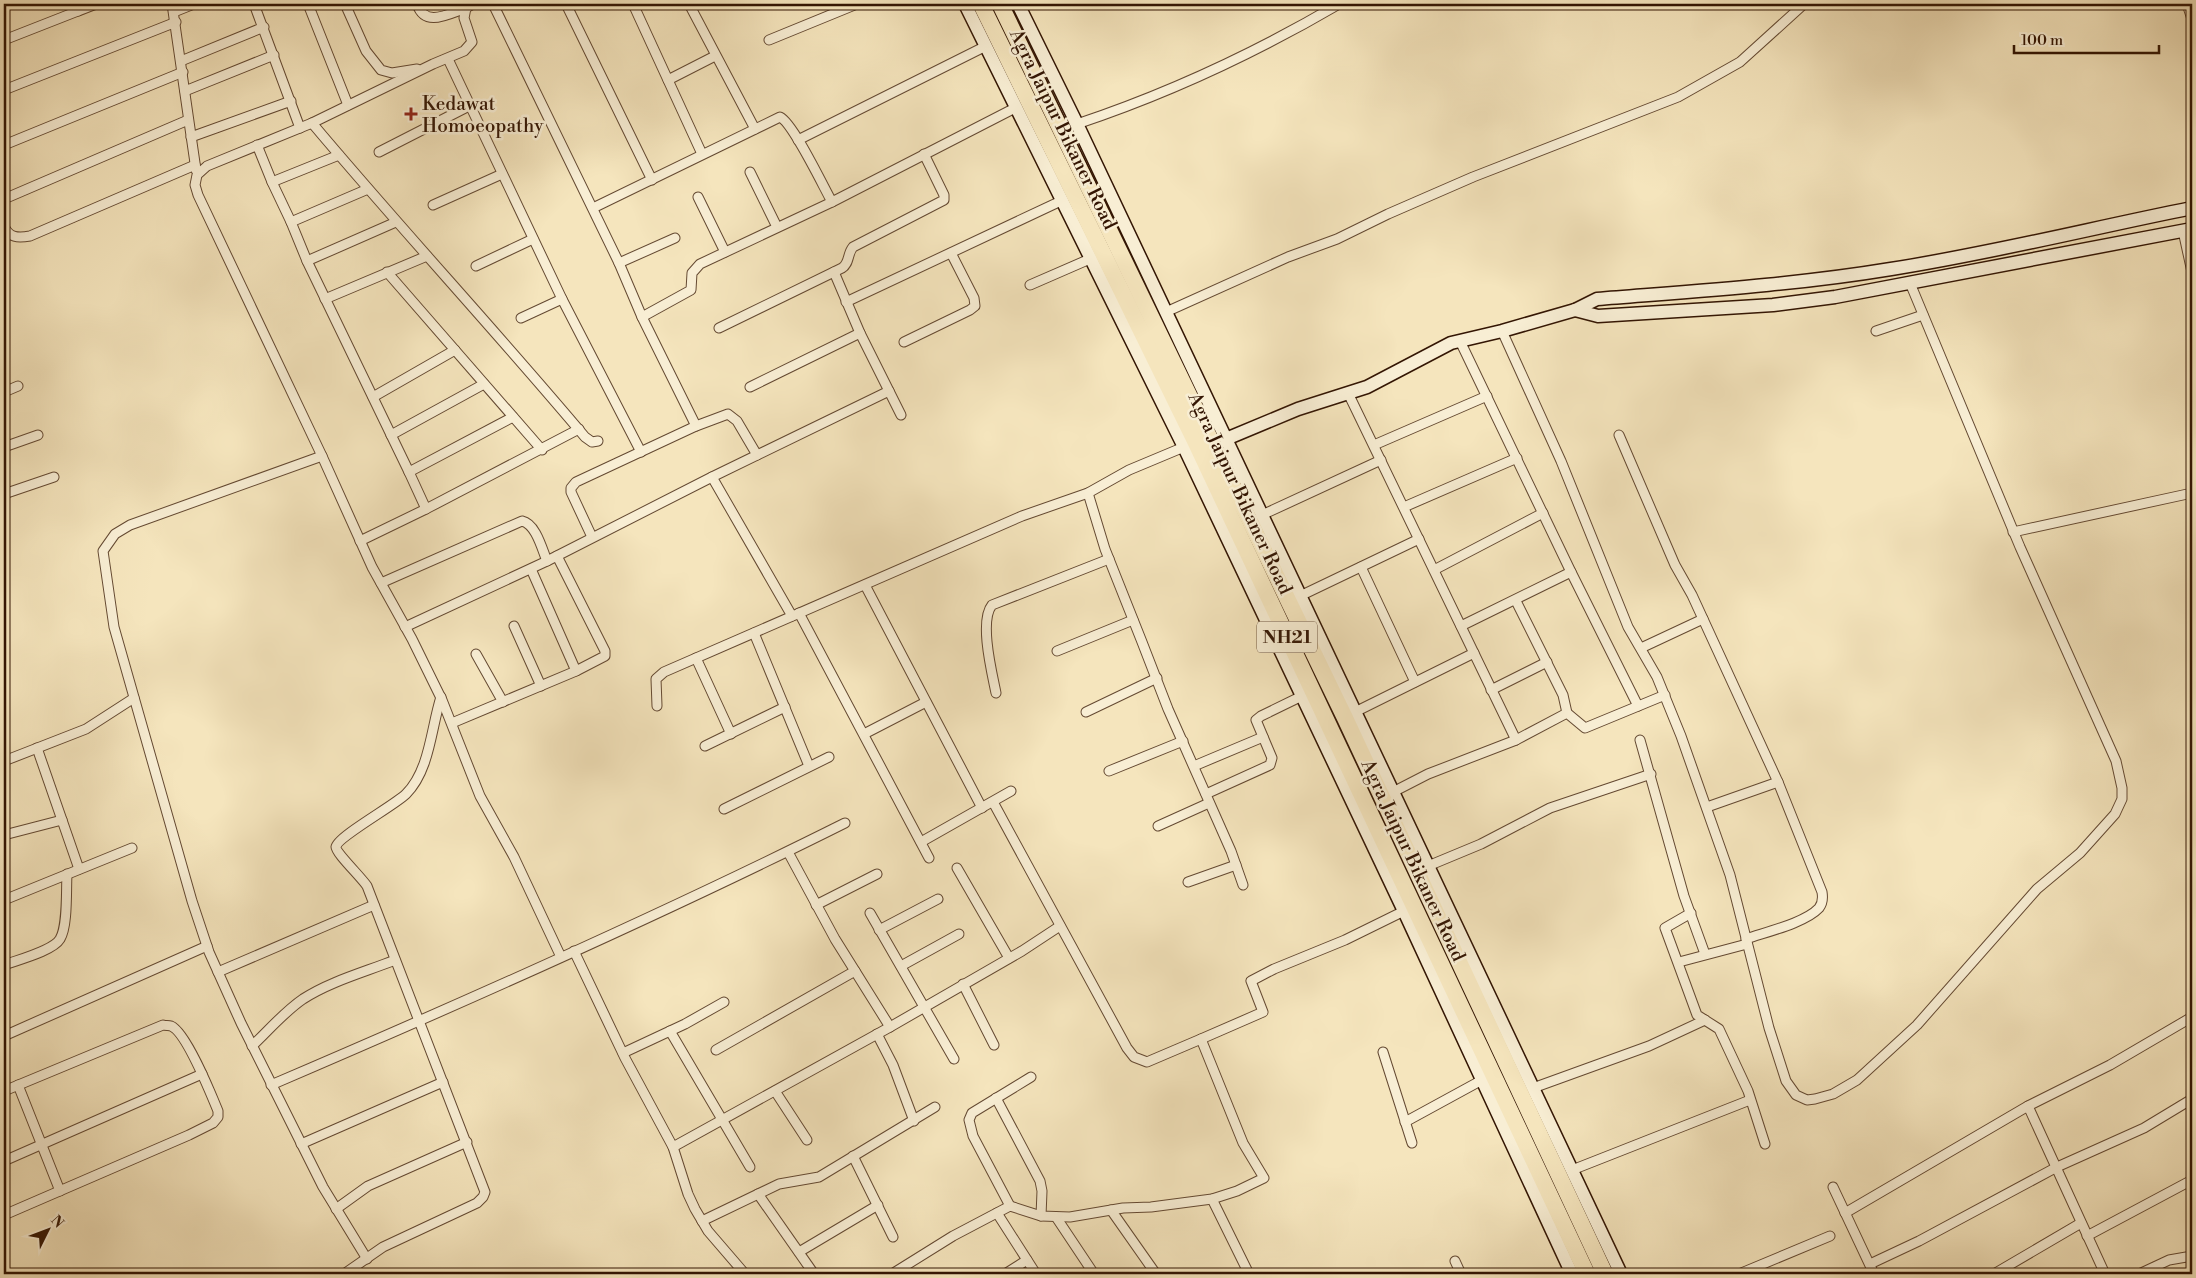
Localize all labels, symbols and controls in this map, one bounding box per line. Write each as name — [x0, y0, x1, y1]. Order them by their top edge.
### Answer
scale bar — [2014, 22, 2158, 54]
street label: Agra Jaipur Bikaner Road — [1004, 24, 1122, 234]
text: 100 m — [2021, 31, 2063, 50]
place label: Kedawat Homoeopathy — [422, 92, 544, 138]
marker: Kedawat Homoeopathy — [404, 107, 418, 121]
street label: Agra Jaipur Bikaner Road — [1182, 388, 1298, 598]
road number: NH21 — [1257, 622, 1317, 652]
street label: Agra Jaipur Bikaner Road — [1355, 755, 1471, 965]
north arrow — [22, 1206, 72, 1256]
text: N — [47, 1212, 67, 1232]

